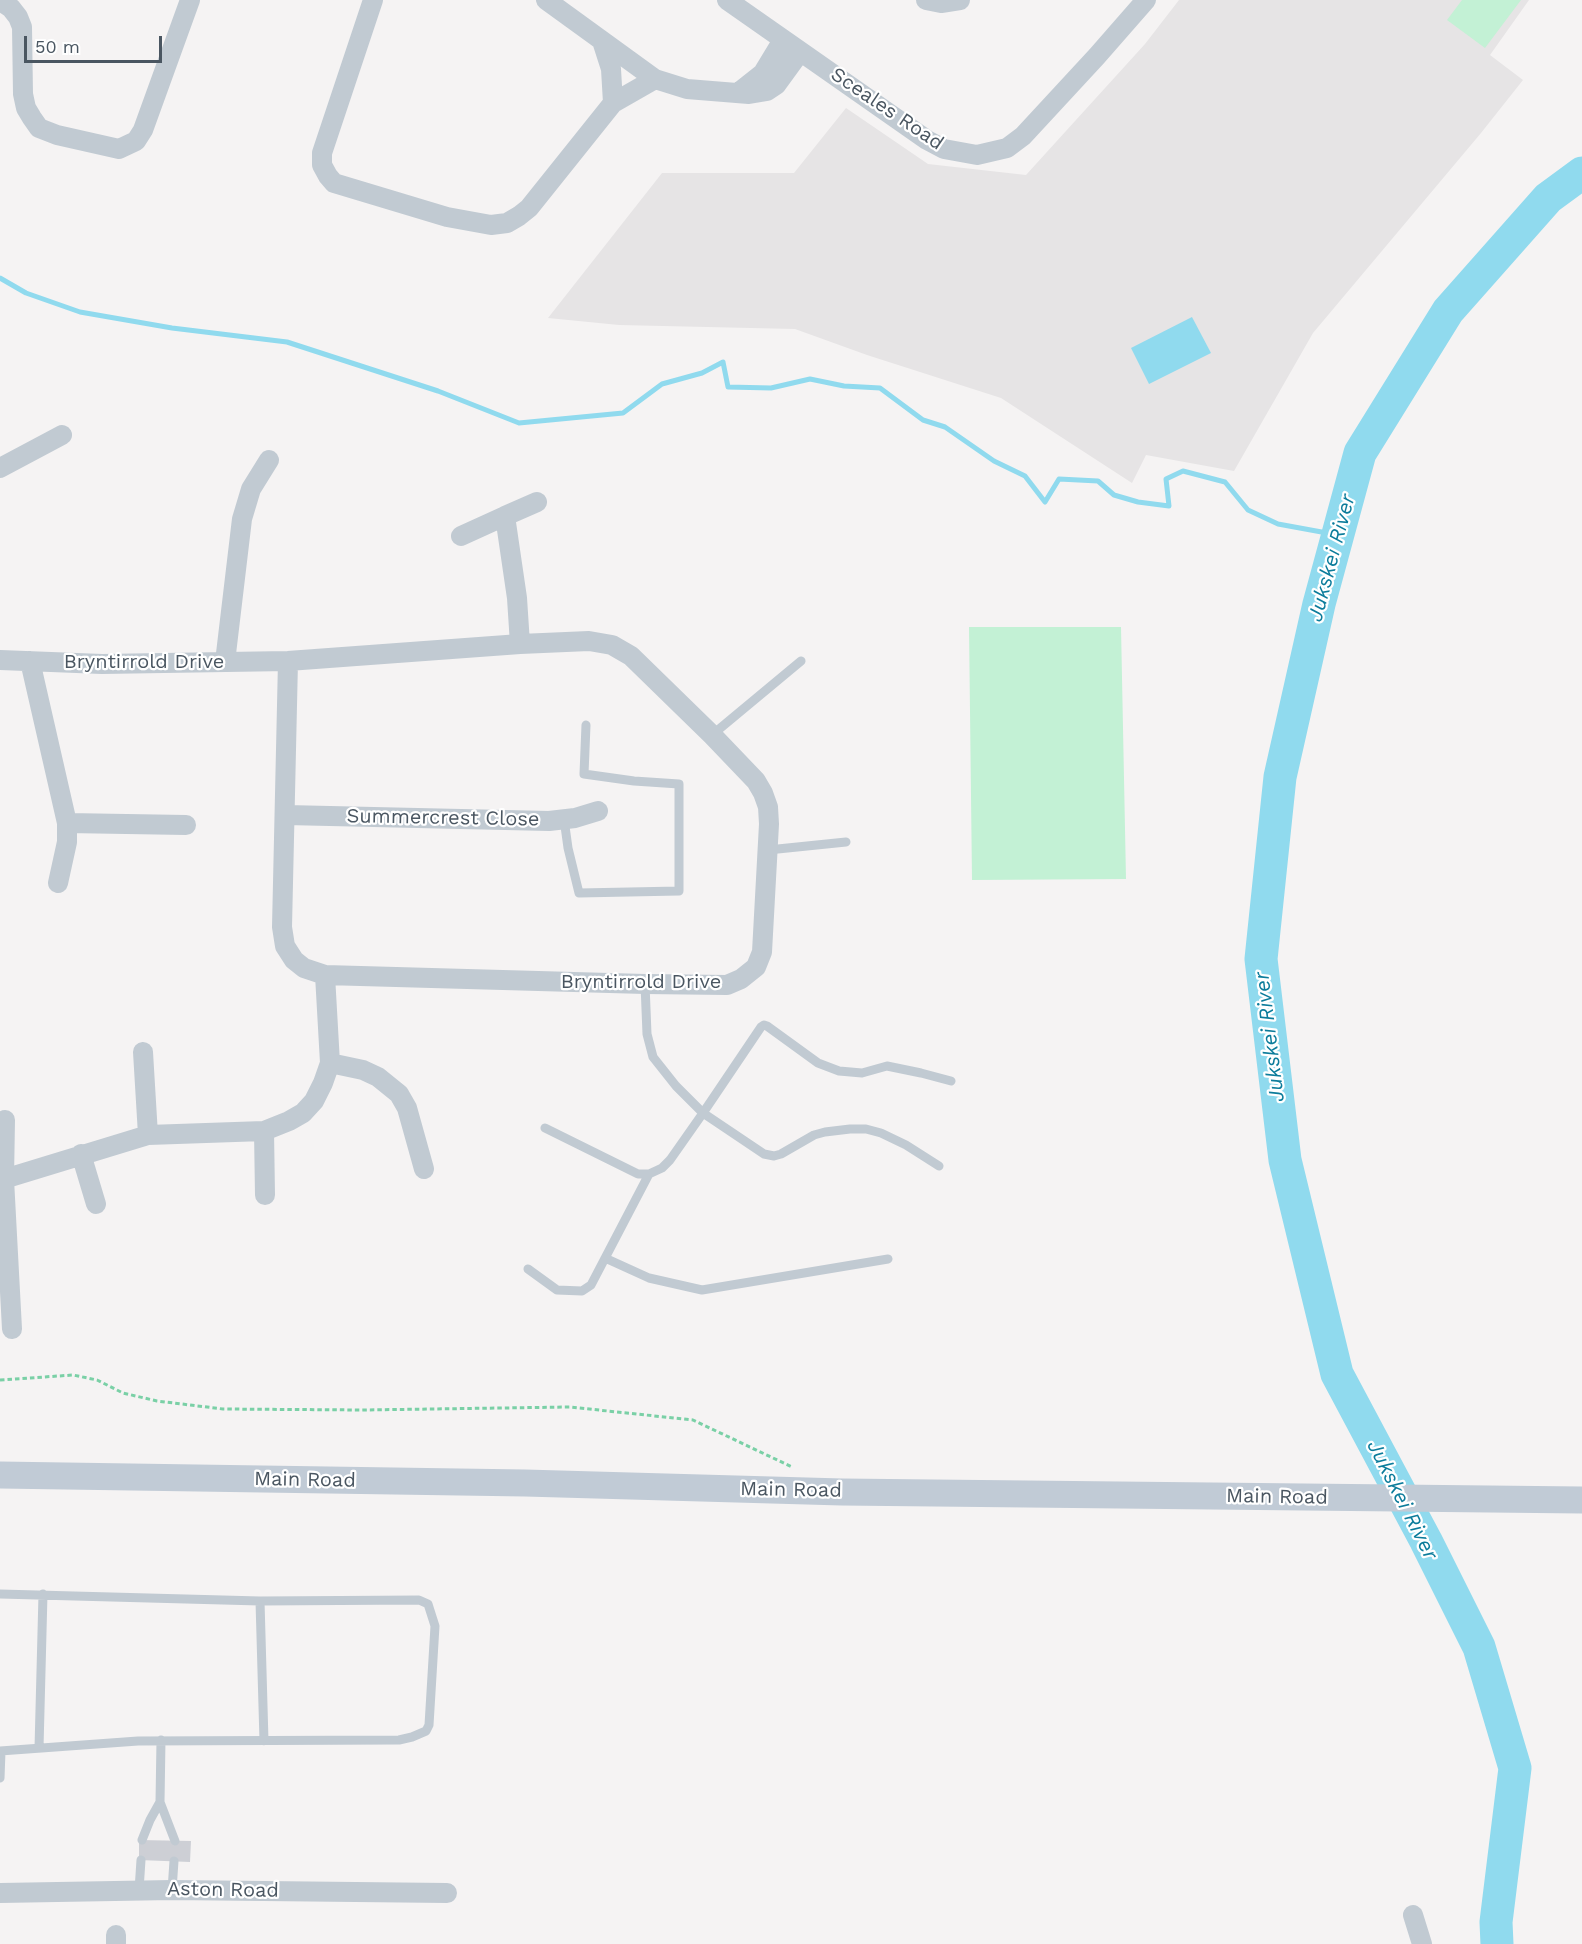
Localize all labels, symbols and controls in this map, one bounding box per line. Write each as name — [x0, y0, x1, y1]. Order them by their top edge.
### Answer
scale bar — [27, 24, 165, 62]
text: 50 m — [35, 36, 80, 57]
street label: Sceales Road — [826, 63, 948, 155]
water label: Jukskei River — [1303, 491, 1361, 625]
street label: Bryntirrold Drive — [64, 650, 224, 674]
street label: Summercrest Close — [346, 804, 540, 832]
street label: Bryntirrold Drive — [561, 970, 721, 994]
water label: Jukskei River — [1250, 970, 1290, 1104]
water label: Jukskei River — [1361, 1436, 1443, 1564]
street label: Main Road — [254, 1467, 356, 1493]
street label: Main Road — [740, 1477, 842, 1503]
street label: Main Road — [1226, 1484, 1328, 1510]
street label: Aston Road — [167, 1877, 279, 1903]

